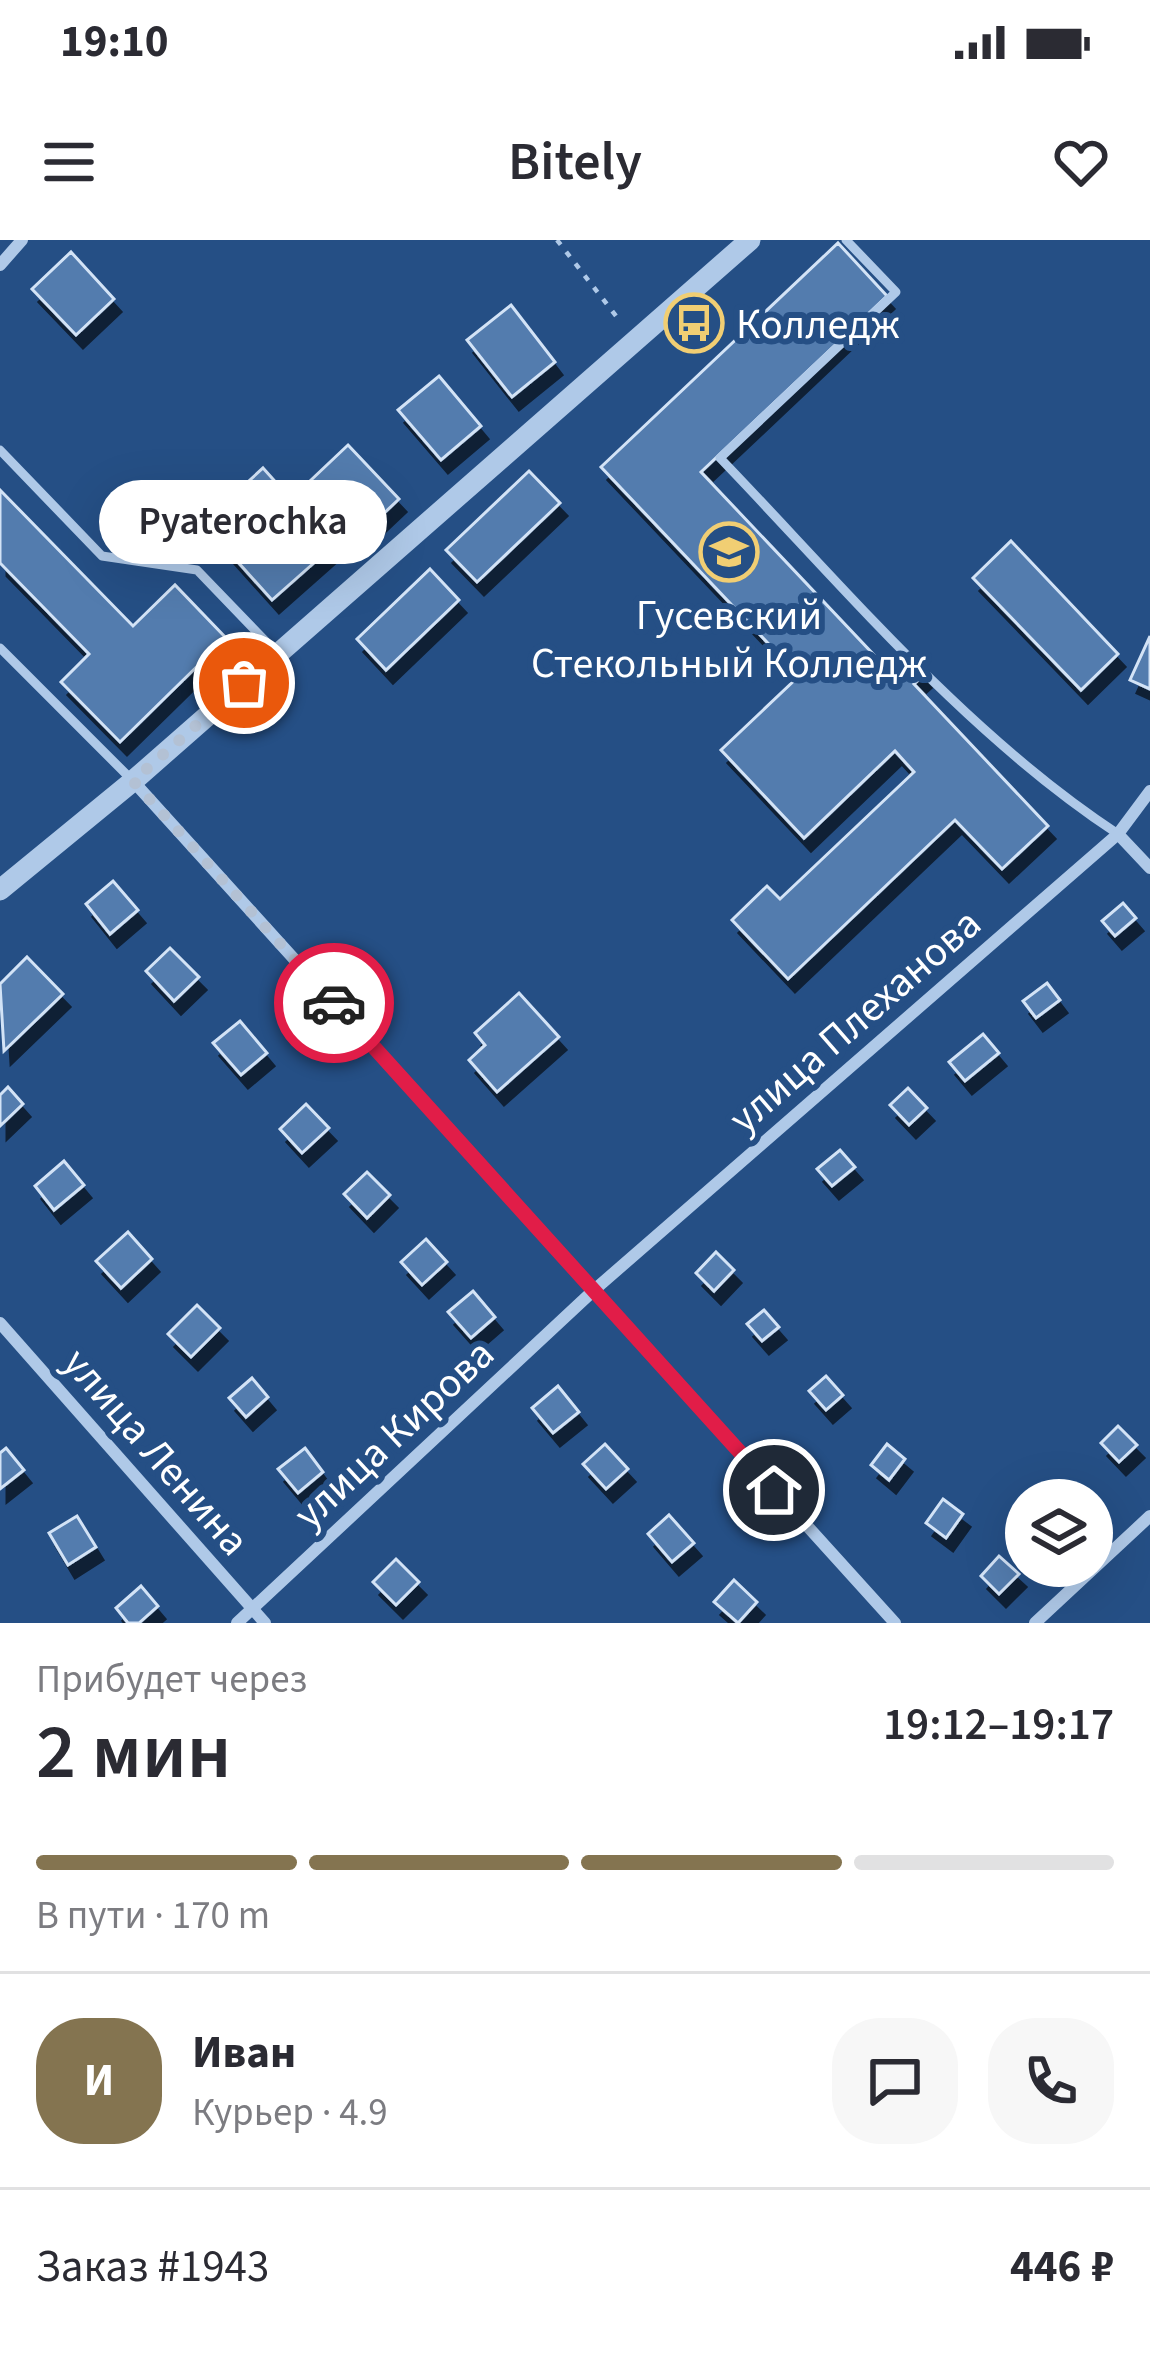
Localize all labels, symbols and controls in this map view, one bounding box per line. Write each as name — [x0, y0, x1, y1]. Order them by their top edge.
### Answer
text: 19:10 — [60, 10, 169, 74]
text: Bitely — [508, 124, 642, 201]
icon: menu — [36, 129, 102, 195]
icon: heart — [1048, 129, 1114, 195]
bus stop icon: Колледж — [663, 292, 725, 354]
place label: Колледж — [736, 295, 900, 355]
callout: Pyaterochka — [100, 479, 388, 563]
text: Pyaterochka — [138, 494, 348, 550]
school or university icon: Гусевский Стекольный Колледж — [698, 521, 760, 583]
place label: Гусевский Стекольный Колледж — [531, 586, 927, 694]
pin — [193, 632, 295, 734]
icon: bag — [211, 650, 277, 716]
street label: улица Плеханова — [716, 895, 995, 1148]
courier — [274, 943, 394, 1063]
icon: car — [301, 970, 367, 1036]
street label: улица Кирова — [281, 1326, 508, 1543]
street label: улица Ленина — [48, 1335, 263, 1569]
pin — [723, 1439, 825, 1541]
icon: home — [741, 1457, 807, 1523]
map controls — [1005, 1479, 1113, 1587]
button: layers — [1005, 1479, 1113, 1587]
text: Прибудет через — [36, 1652, 307, 1708]
text: 19:12–19:17 — [883, 1693, 1114, 1757]
text: 2 мин — [36, 1697, 231, 1808]
text: В пути · 170 m — [36, 1888, 270, 1944]
button: chat — [832, 2018, 958, 2144]
button: phone — [988, 2018, 1114, 2144]
text: Иван — [192, 2021, 296, 2085]
text: И — [84, 2049, 114, 2113]
text: Курьер · 4.9 — [192, 2085, 388, 2141]
text: Заказ #1943 — [36, 2235, 269, 2299]
text: 446 ₽ — [1010, 2235, 1114, 2299]

